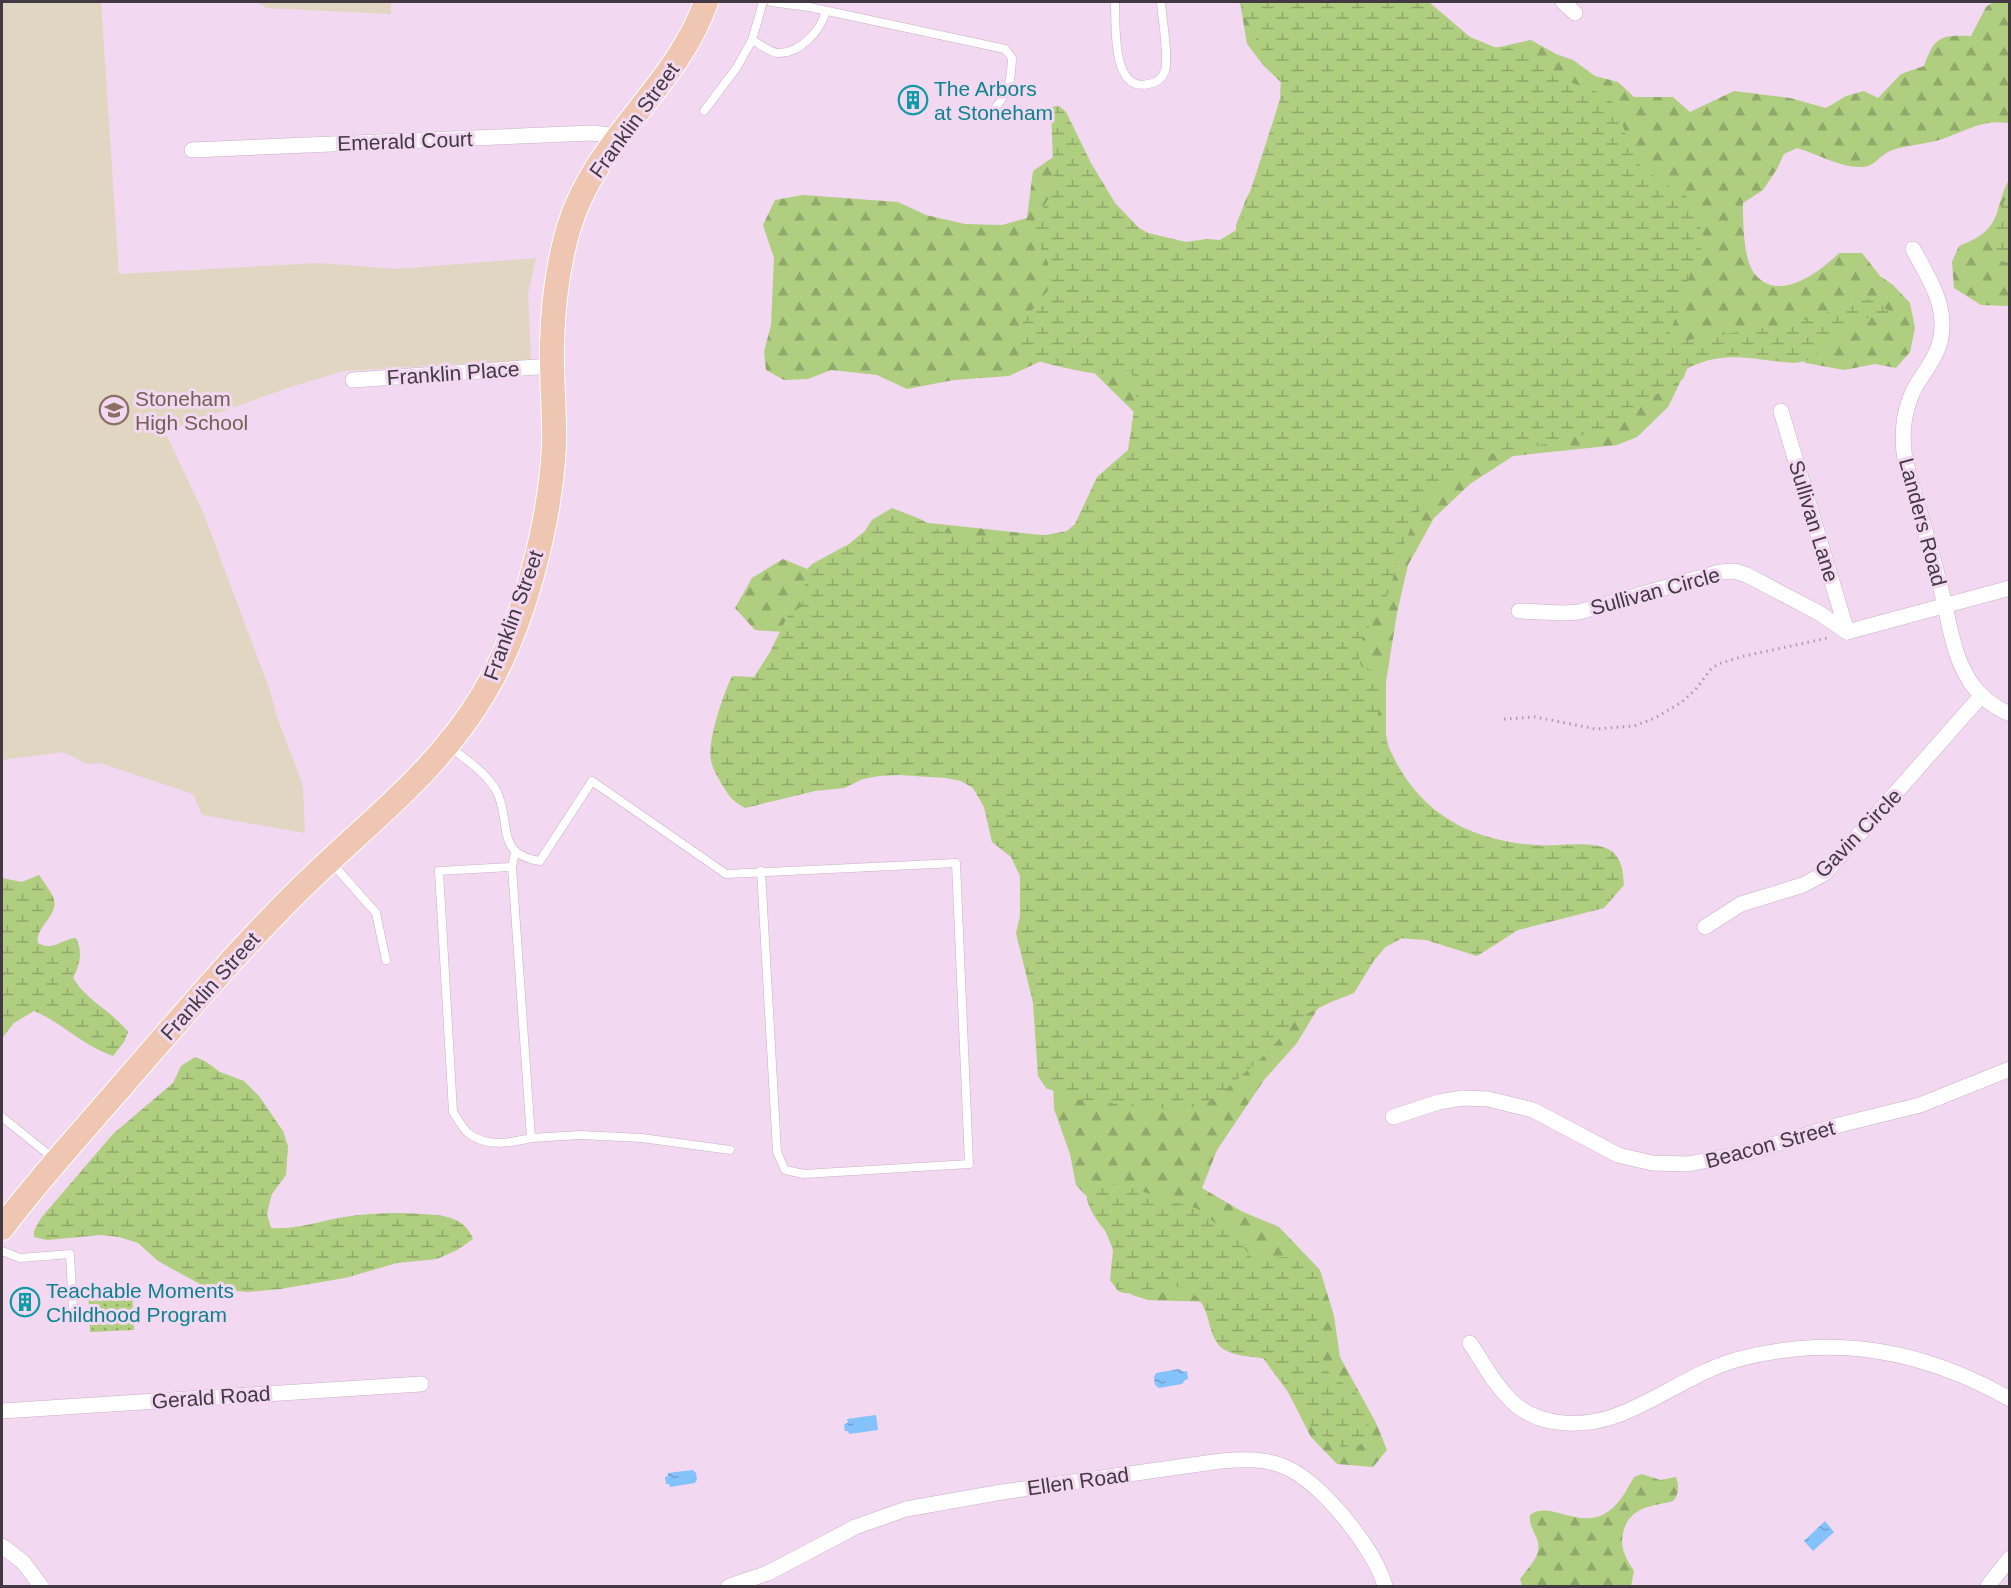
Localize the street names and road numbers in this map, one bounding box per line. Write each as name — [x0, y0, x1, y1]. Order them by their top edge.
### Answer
street label: Franklin Street — [585, 58, 684, 182]
street label: Emerald Court — [337, 127, 473, 155]
street label: Franklin Place — [386, 357, 520, 389]
street label: Landers Road — [1895, 455, 1951, 589]
street label: Sullivan Lane — [1785, 457, 1843, 585]
street label: Franklin Street — [479, 547, 547, 683]
street label: Sullivan Circle — [1588, 563, 1722, 619]
street label: Gavin Circle — [1810, 784, 1906, 882]
street label: Franklin Street — [156, 927, 264, 1044]
street label: Beacon Street — [1703, 1116, 1837, 1172]
street label: Gerald Road — [151, 1381, 271, 1413]
street label: Ellen Road — [1026, 1462, 1130, 1500]

